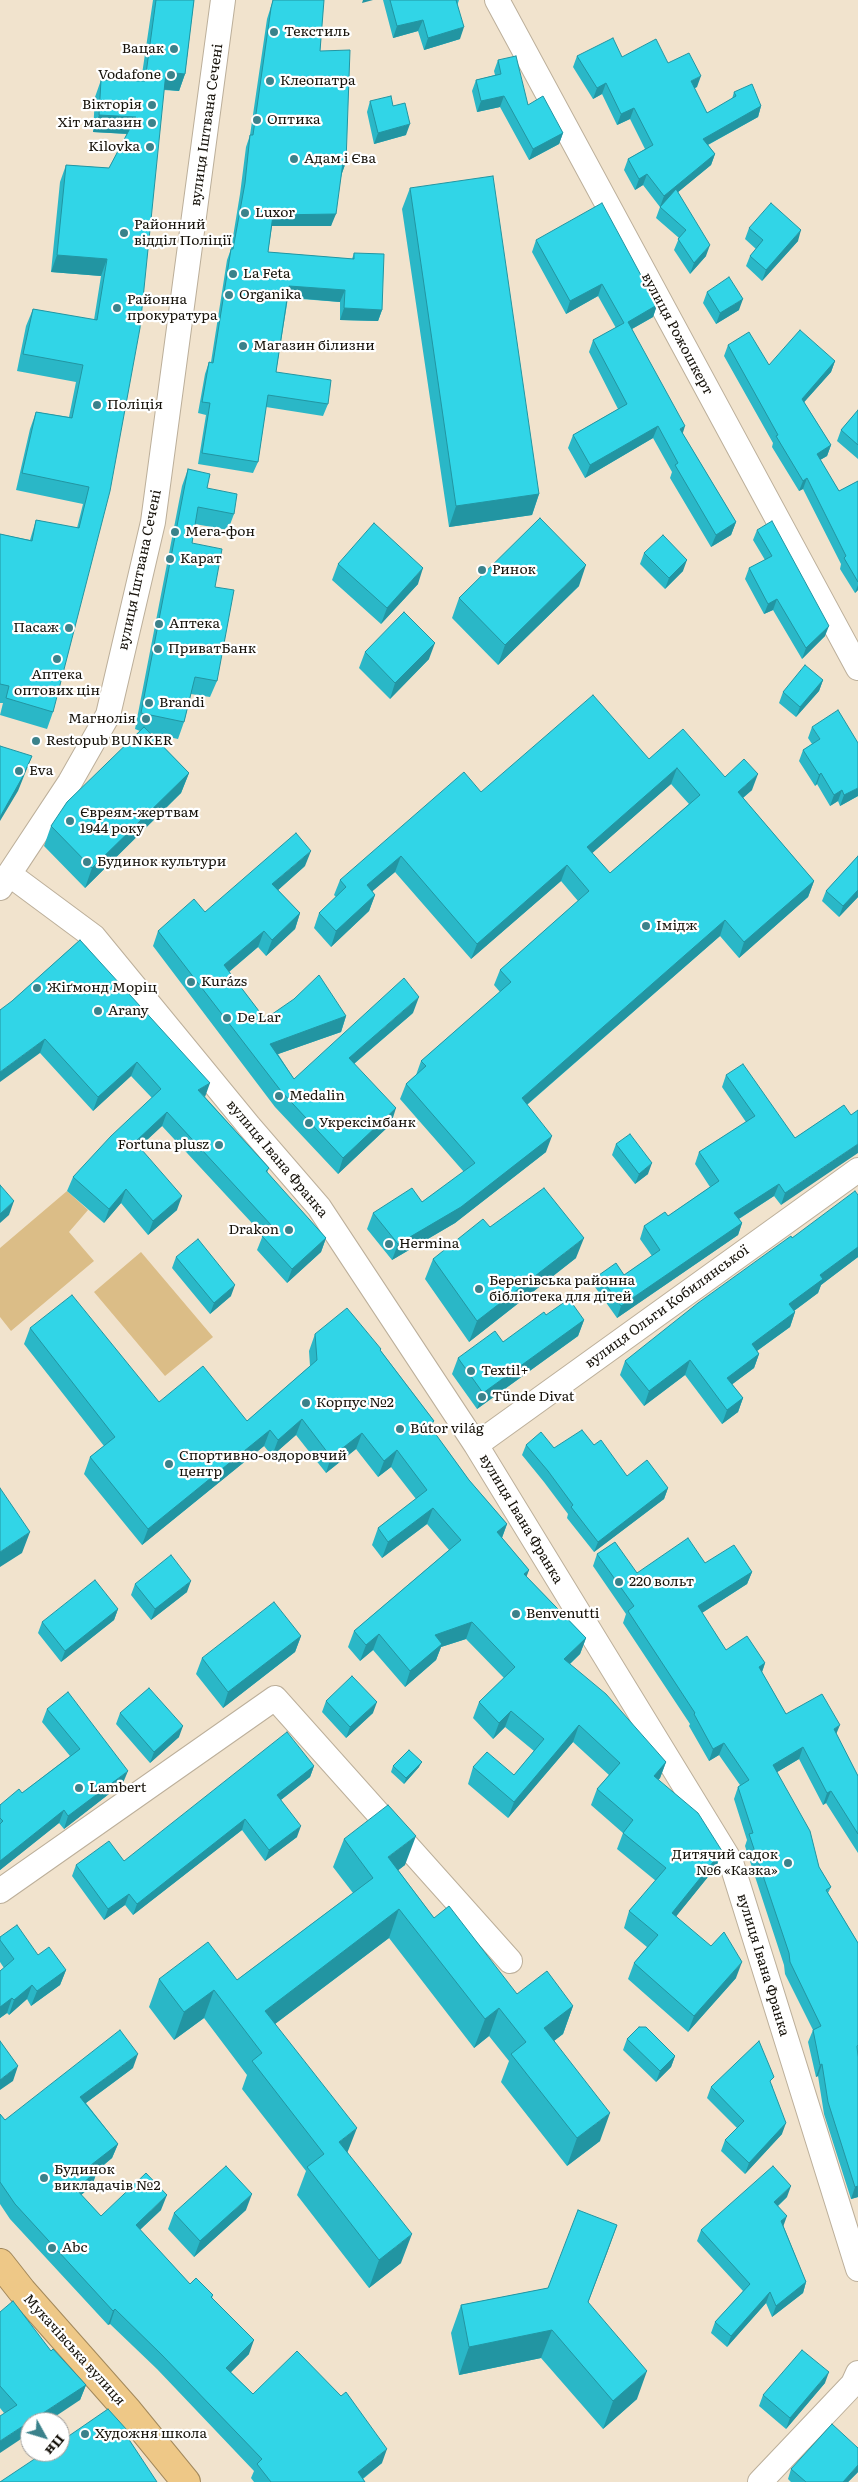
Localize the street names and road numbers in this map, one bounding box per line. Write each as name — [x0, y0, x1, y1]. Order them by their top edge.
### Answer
street label: вулиця Іштвана Сечені — [187, 43, 227, 207]
street label: вулиця Рожошкерт — [638, 270, 716, 398]
street label: вулиця Іштвана Сечені — [115, 488, 165, 652]
street label: вулиця Івана Франка — [223, 1097, 331, 1221]
street label: вулиця Ольги Кобилянської — [582, 1242, 752, 1372]
street label: вулиця Івана Франка — [476, 1451, 566, 1587]
street label: вулиця Івана Франка — [733, 1892, 793, 2038]
street label: Мукачівська вулиця — [20, 2291, 128, 2409]

